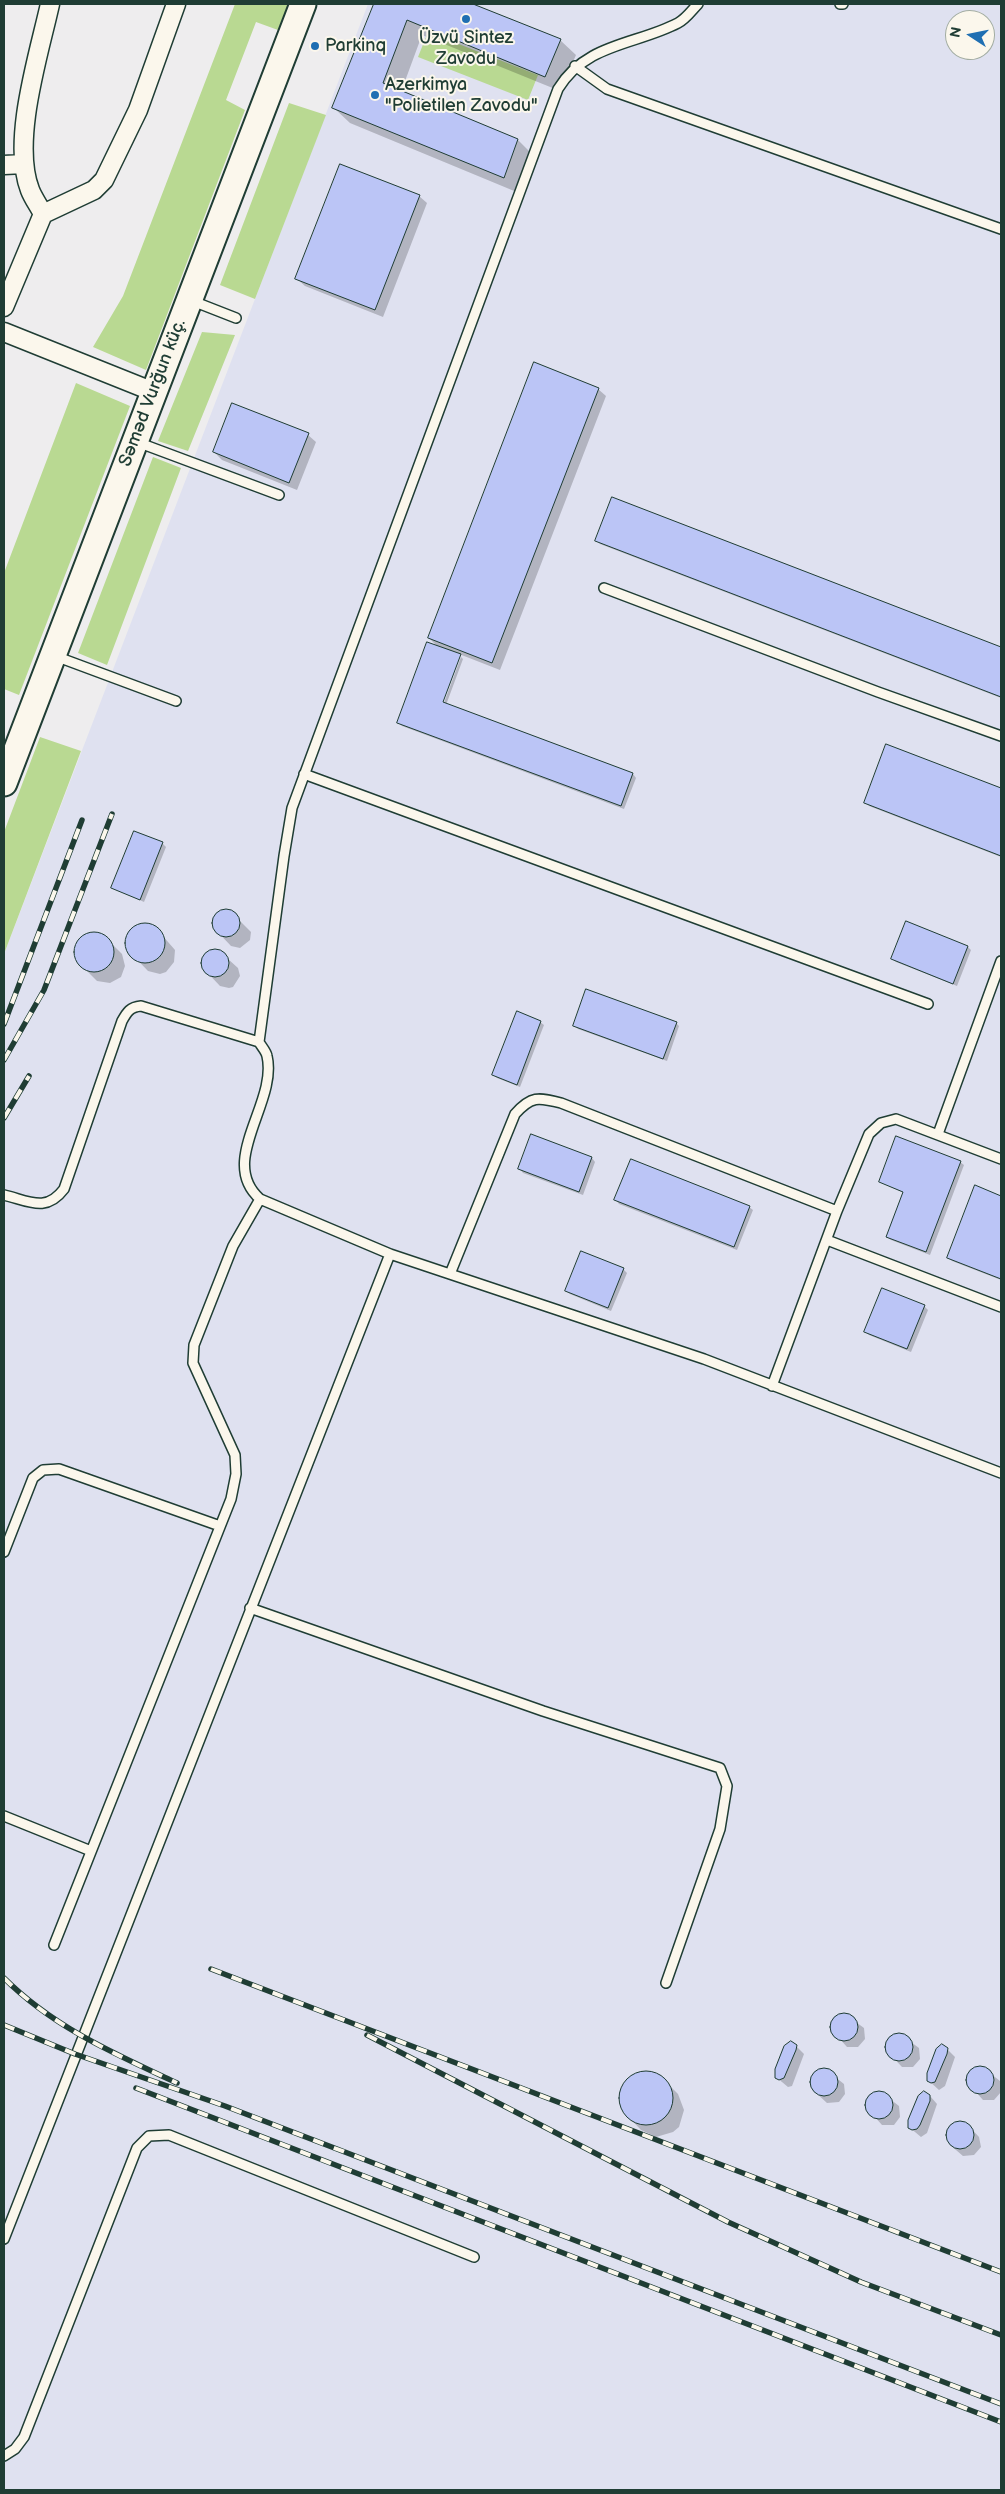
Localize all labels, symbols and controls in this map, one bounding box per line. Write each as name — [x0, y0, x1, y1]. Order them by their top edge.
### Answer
north arrow — [945, 10, 995, 60]
marker: Üzvü Sintez Zavodu — [460, 13, 472, 25]
text: N — [946, 25, 965, 39]
place label: Üzvü Sintez Zavodu — [419, 27, 513, 70]
place label: Parkinq — [325, 35, 386, 57]
marker: Parkinq — [309, 40, 321, 52]
place label: Azerkimya "Polietilen Zavodu" — [385, 74, 538, 116]
marker: Azerkimya "Polietilen Zavodu" — [369, 89, 381, 101]
street label: Səməd Vurğun küç. — [115, 316, 191, 470]

